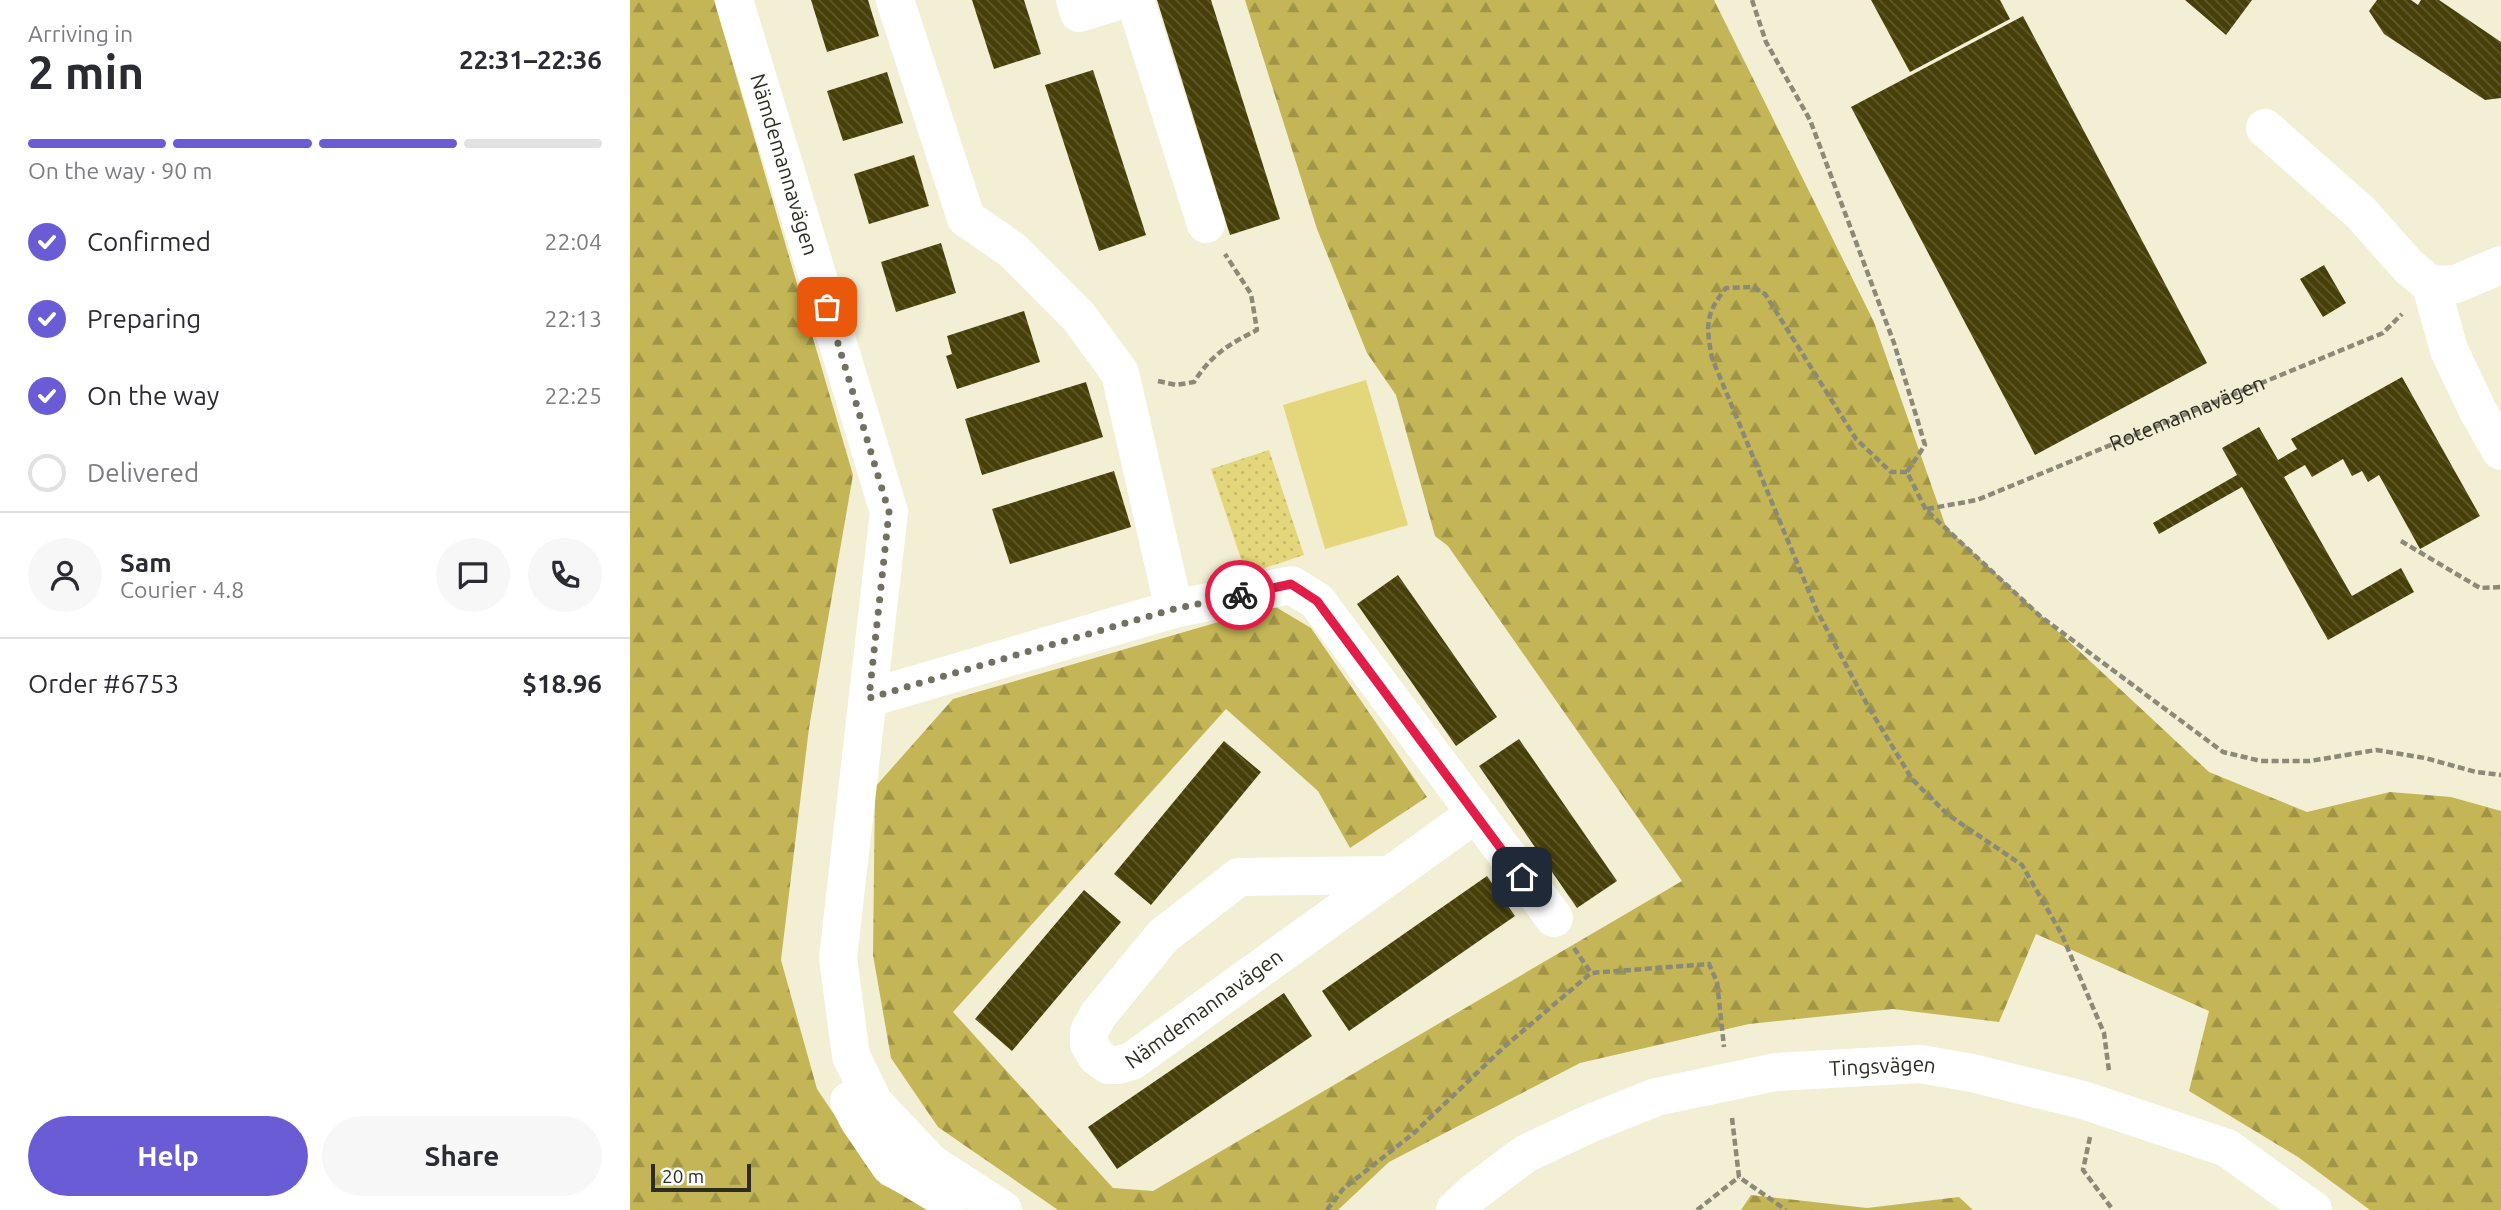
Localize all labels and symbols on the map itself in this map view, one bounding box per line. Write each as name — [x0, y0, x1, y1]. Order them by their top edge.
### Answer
street label: Nämdemannavägen — [746, 71, 824, 258]
pin — [797, 277, 857, 337]
street label: Rotemannavägen — [2106, 370, 2268, 455]
courier — [1205, 560, 1275, 630]
pin — [1492, 847, 1552, 907]
street label: Nämdemannavägen — [1120, 944, 1287, 1073]
street label: Tingsvägen — [1828, 1051, 1938, 1080]
scale bar — [651, 1161, 751, 1193]

